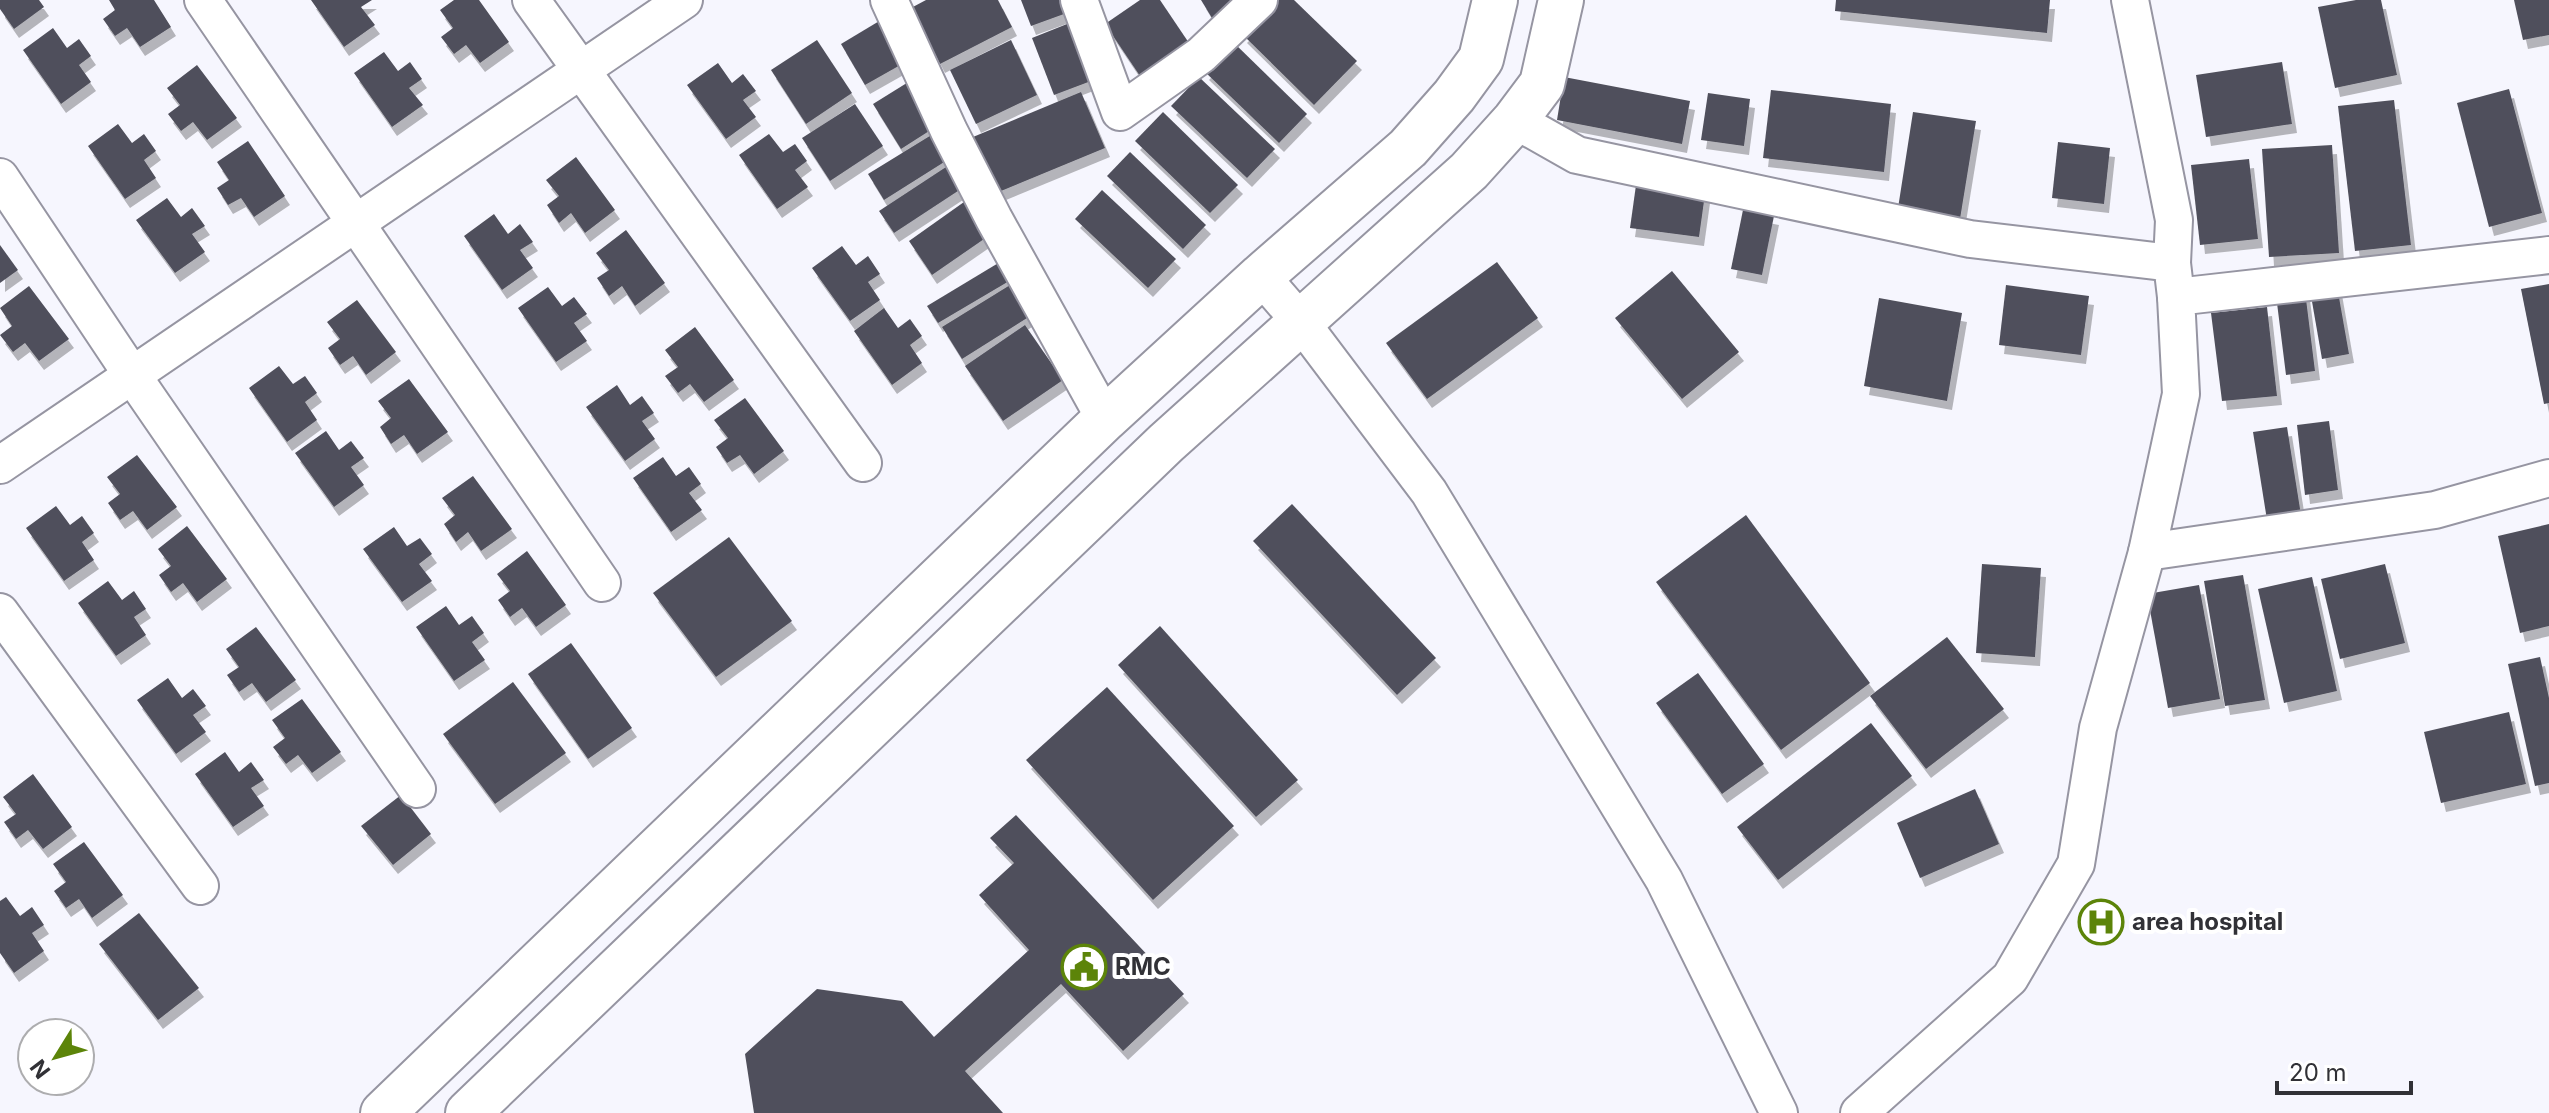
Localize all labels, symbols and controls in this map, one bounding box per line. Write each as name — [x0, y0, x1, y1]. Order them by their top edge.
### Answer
hospital icon: area hospital — [2077, 898, 2125, 946]
place label: area hospital — [2132, 907, 2283, 936]
public building icon: RMC — [1060, 943, 1108, 991]
place label: RMC — [1115, 952, 1171, 981]
north arrow — [16, 1017, 96, 1097]
scale bar — [2277, 1045, 2411, 1095]
text: N — [25, 1055, 55, 1084]
text: 20 m — [2289, 1058, 2347, 1087]

